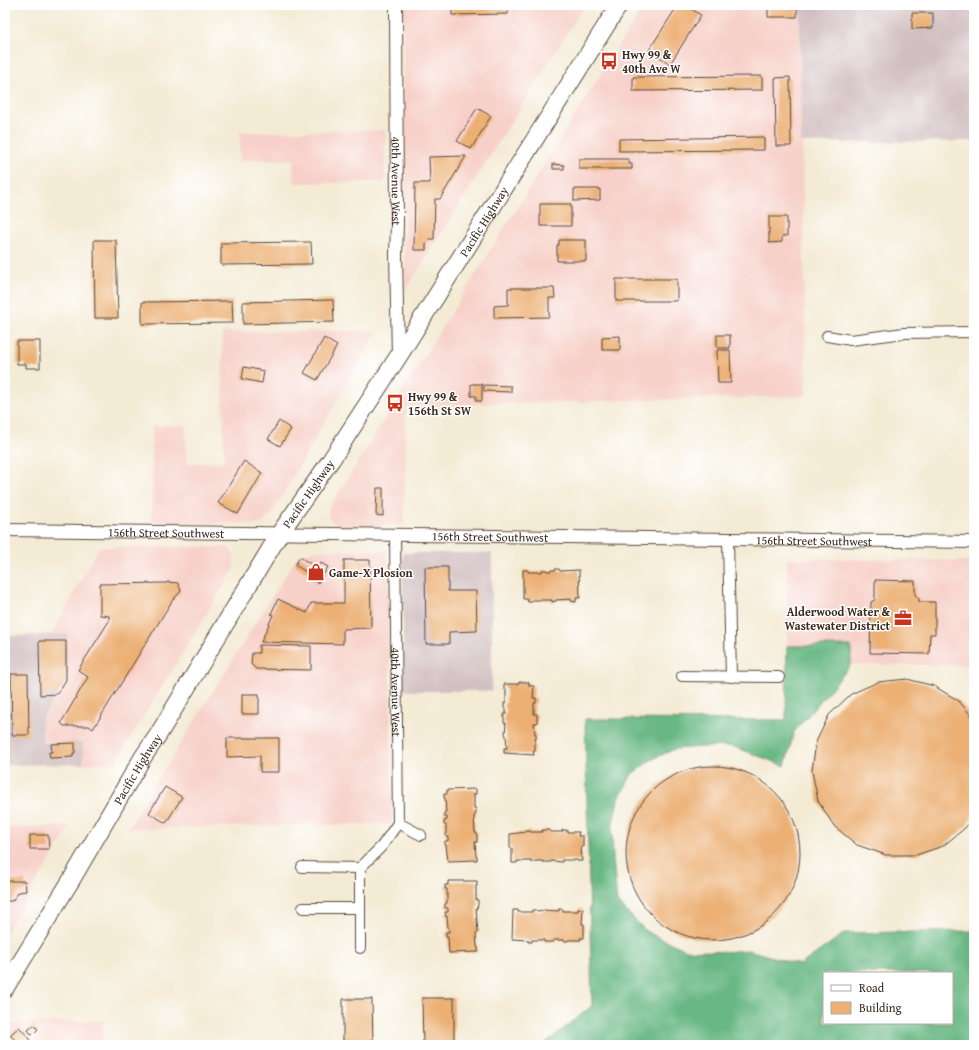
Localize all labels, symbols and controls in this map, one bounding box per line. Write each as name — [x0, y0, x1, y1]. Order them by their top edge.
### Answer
place label: Hwy 99 & 40th Ave W — [622, 46, 681, 77]
bus stop icon: Hwy 99 & 40th Ave W — [599, 51, 619, 71]
street label: 40th Avenue West — [388, 136, 406, 226]
street label: Pacific Highway — [455, 183, 512, 260]
place label: Hwy 99 & 156th St SW — [408, 388, 472, 419]
bus stop icon: Hwy 99 & 156th St SW — [385, 393, 405, 413]
street label: Pacific Highway — [278, 456, 338, 531]
street label: 156th Street Southwest — [108, 523, 225, 541]
street label: 156th Street Southwest — [432, 527, 549, 545]
street label: 156th Street Southwest — [756, 531, 873, 549]
shop icon: Game-X Plosion — [306, 562, 326, 582]
place label: Game-X Plosion — [329, 564, 413, 581]
place label: Alderwood Water & Wastewater District — [785, 603, 891, 634]
office icon: Alderwood Water & Wastewater District — [893, 608, 913, 628]
street label: 40th Avenue West — [388, 647, 406, 737]
street label: Pacific Highway — [109, 730, 165, 807]
legend — [823, 972, 953, 1024]
text: Road — [859, 979, 885, 996]
text: Building — [859, 999, 902, 1016]

